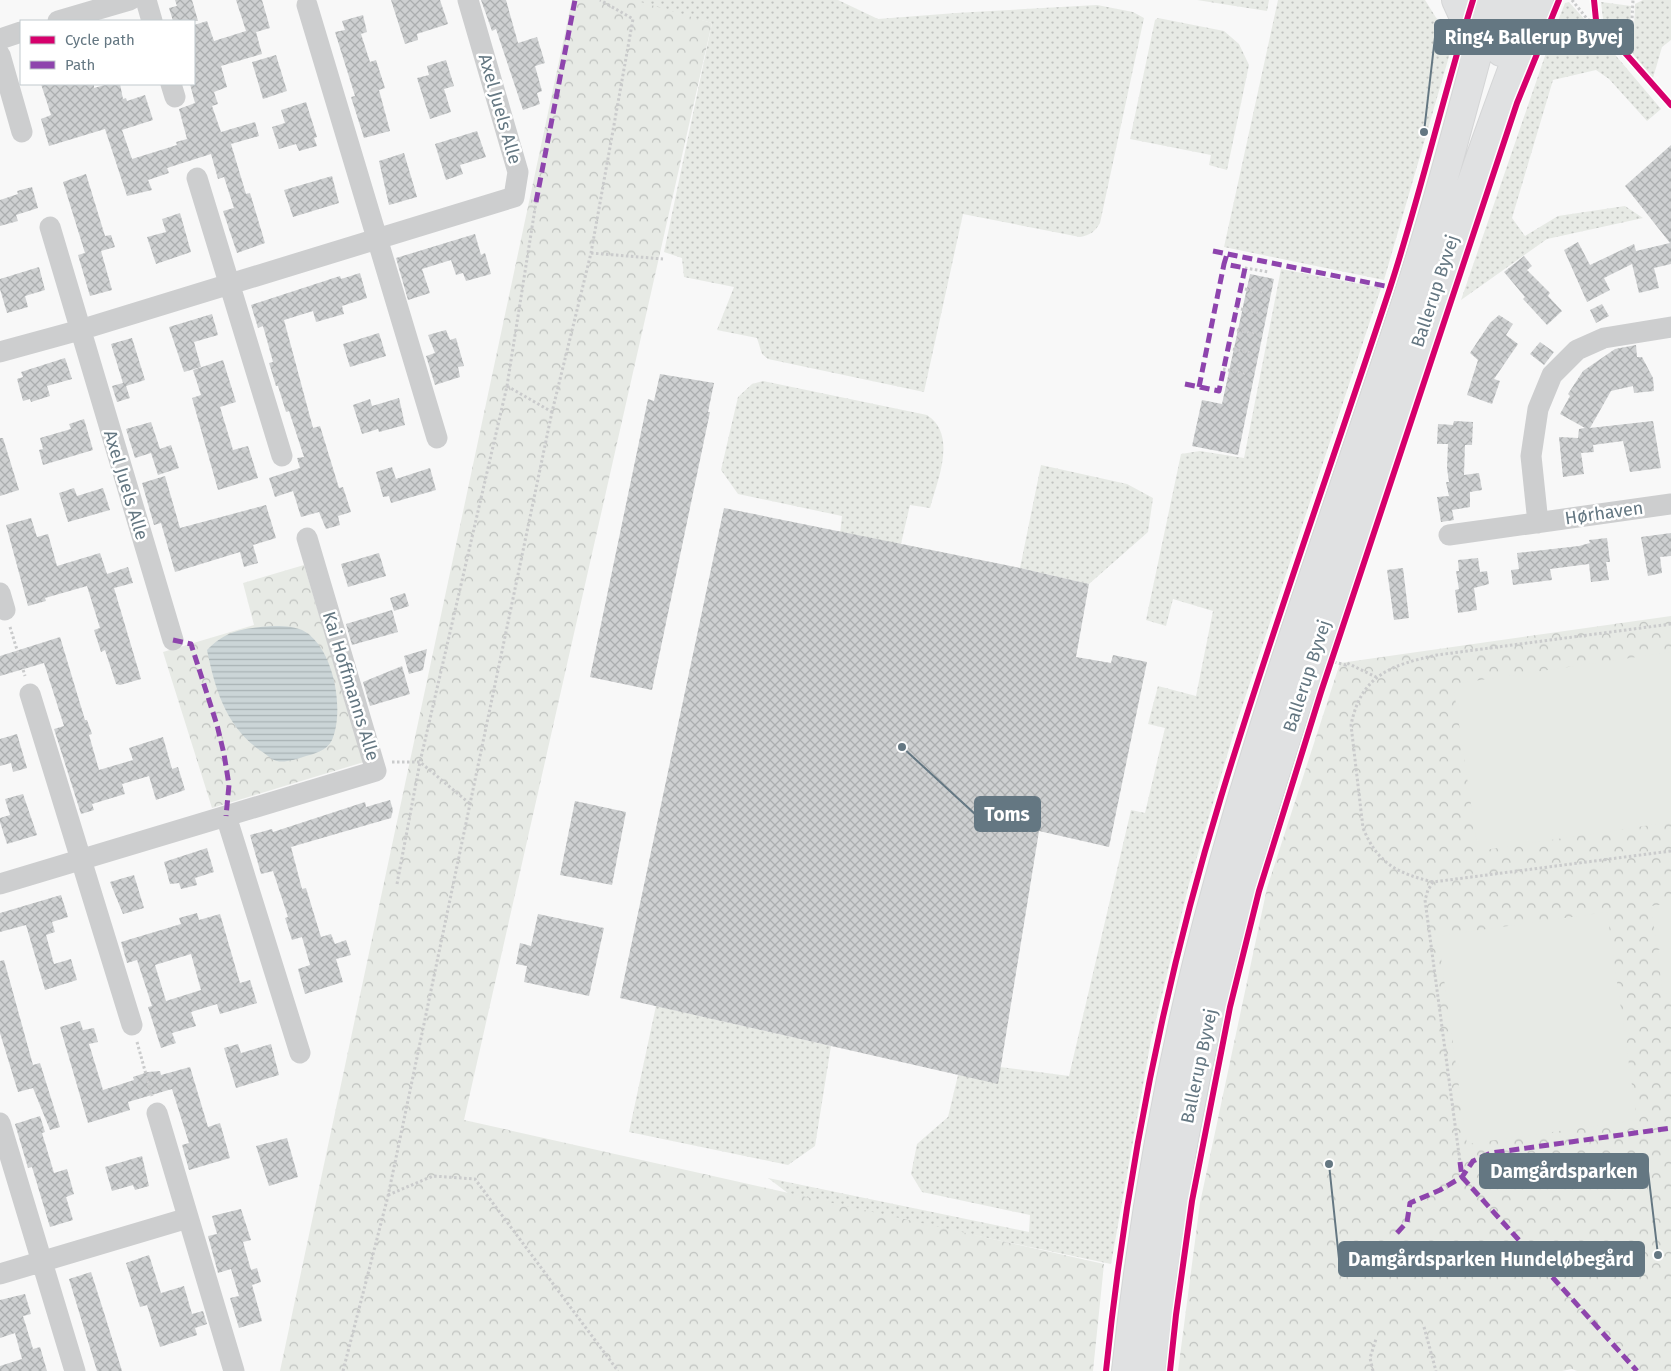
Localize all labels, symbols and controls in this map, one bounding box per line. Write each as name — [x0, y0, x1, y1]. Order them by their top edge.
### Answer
legend — [20, 20, 195, 85]
callout: Ring4 Ballerup Byvej — [1435, 20, 1633, 54]
text: Ring4 Ballerup Byvej — [1445, 26, 1623, 49]
text: Cycle path — [65, 31, 135, 49]
street label: Axel Juels Alle — [474, 51, 526, 167]
text: Path — [65, 56, 95, 74]
street label: Ballerup Byvej — [1406, 232, 1464, 350]
street label: Axel Juels Alle — [99, 427, 153, 543]
street label: Hørhaven — [1563, 497, 1645, 529]
street label: Kai Hoffmanns Alle — [318, 609, 384, 763]
street label: Ballerup Byvej — [1278, 617, 1336, 735]
callout: Toms — [975, 797, 1040, 831]
text: Toms — [984, 803, 1030, 826]
street label: Ballerup Byvej — [1176, 1006, 1222, 1126]
callout: Damgårdsparken — [1480, 1154, 1648, 1188]
text: Damgårdsparken — [1490, 1160, 1638, 1183]
callout: Damgårdsparken Hundeløbegård — [1339, 1242, 1644, 1276]
text: Damgårdsparken Hundeløbegård — [1348, 1248, 1634, 1271]

